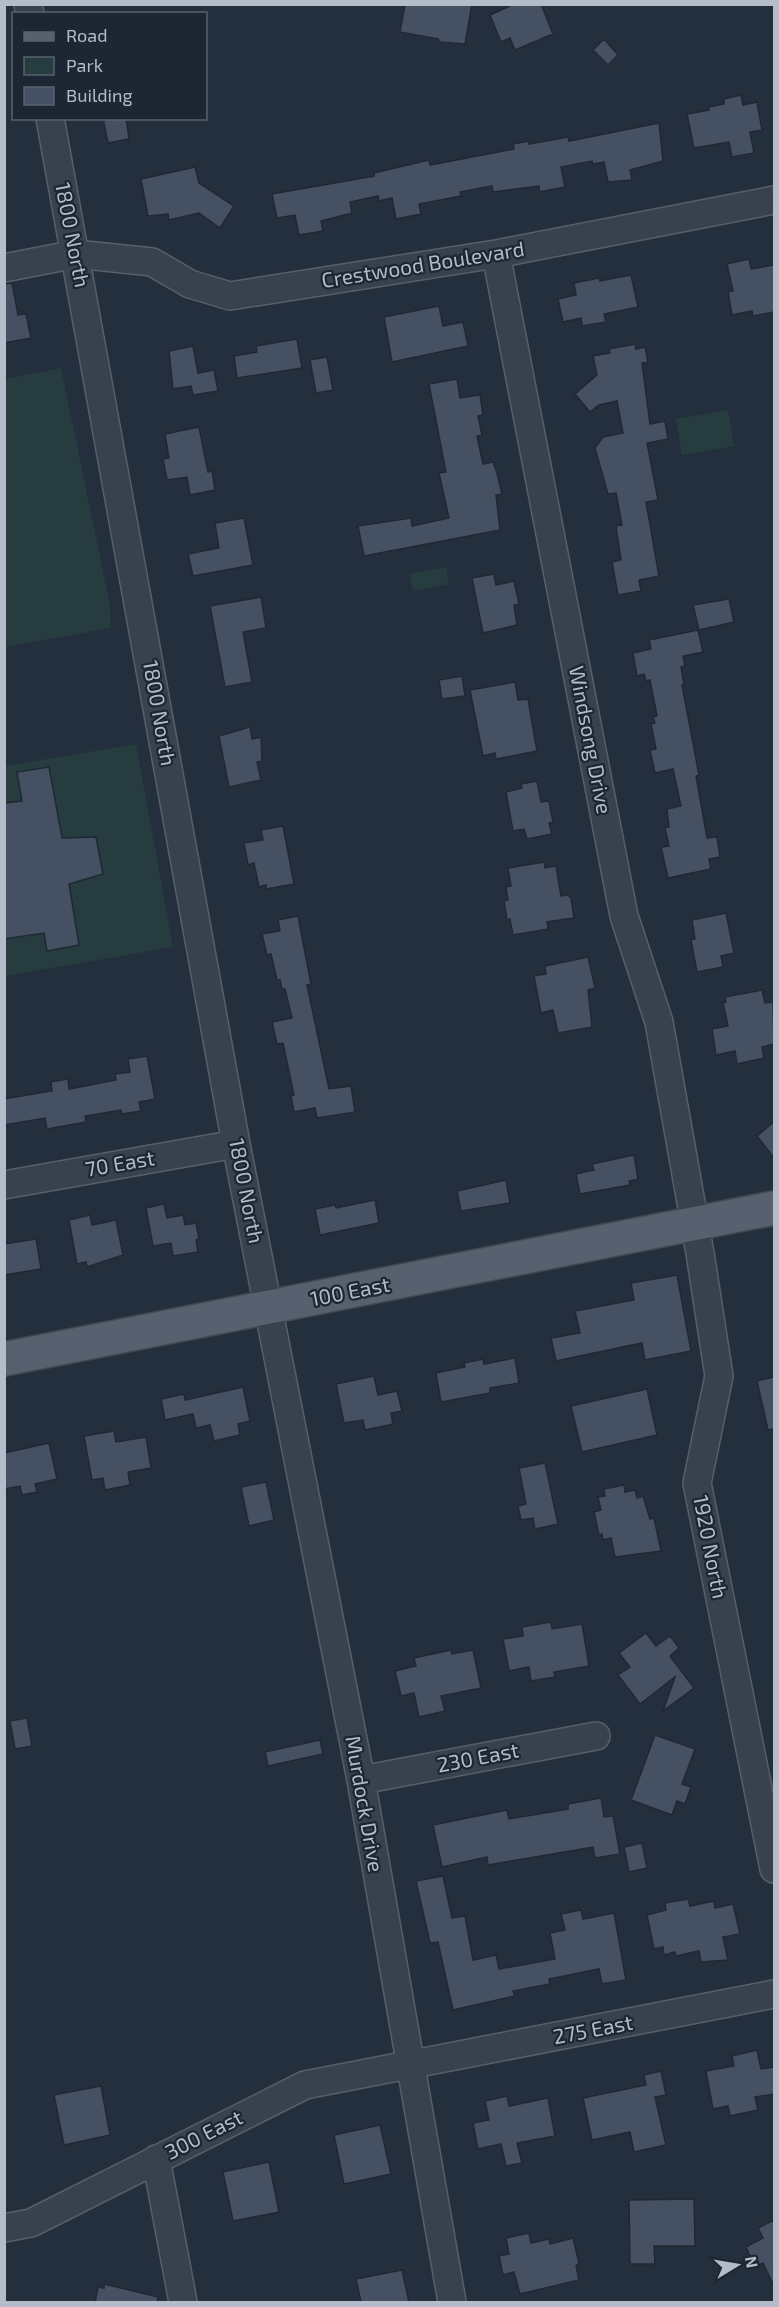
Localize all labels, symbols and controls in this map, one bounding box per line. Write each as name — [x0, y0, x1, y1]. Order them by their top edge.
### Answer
legend — [12, 12, 207, 120]
text: Road — [66, 24, 107, 46]
text: Park — [66, 54, 103, 76]
text: Building — [66, 84, 133, 106]
street label: 1800 North — [51, 180, 96, 289]
street label: Crestwood Boulevard — [320, 235, 526, 292]
street label: 1800 North — [139, 658, 182, 767]
street label: Windsong Drive — [565, 664, 618, 816]
street label: 1800 North — [225, 1136, 270, 1245]
street label: 70 East — [83, 1144, 156, 1181]
street label: 100 East — [308, 1271, 392, 1310]
street label: 1920 North — [689, 1493, 734, 1601]
street label: Murdock Drive — [341, 1734, 390, 1874]
street label: 230 East — [435, 1736, 521, 1777]
street label: 275 East — [551, 2009, 635, 2048]
street label: 300 East — [160, 2104, 246, 2164]
north arrow — [707, 2235, 767, 2295]
text: N — [742, 2255, 763, 2270]

